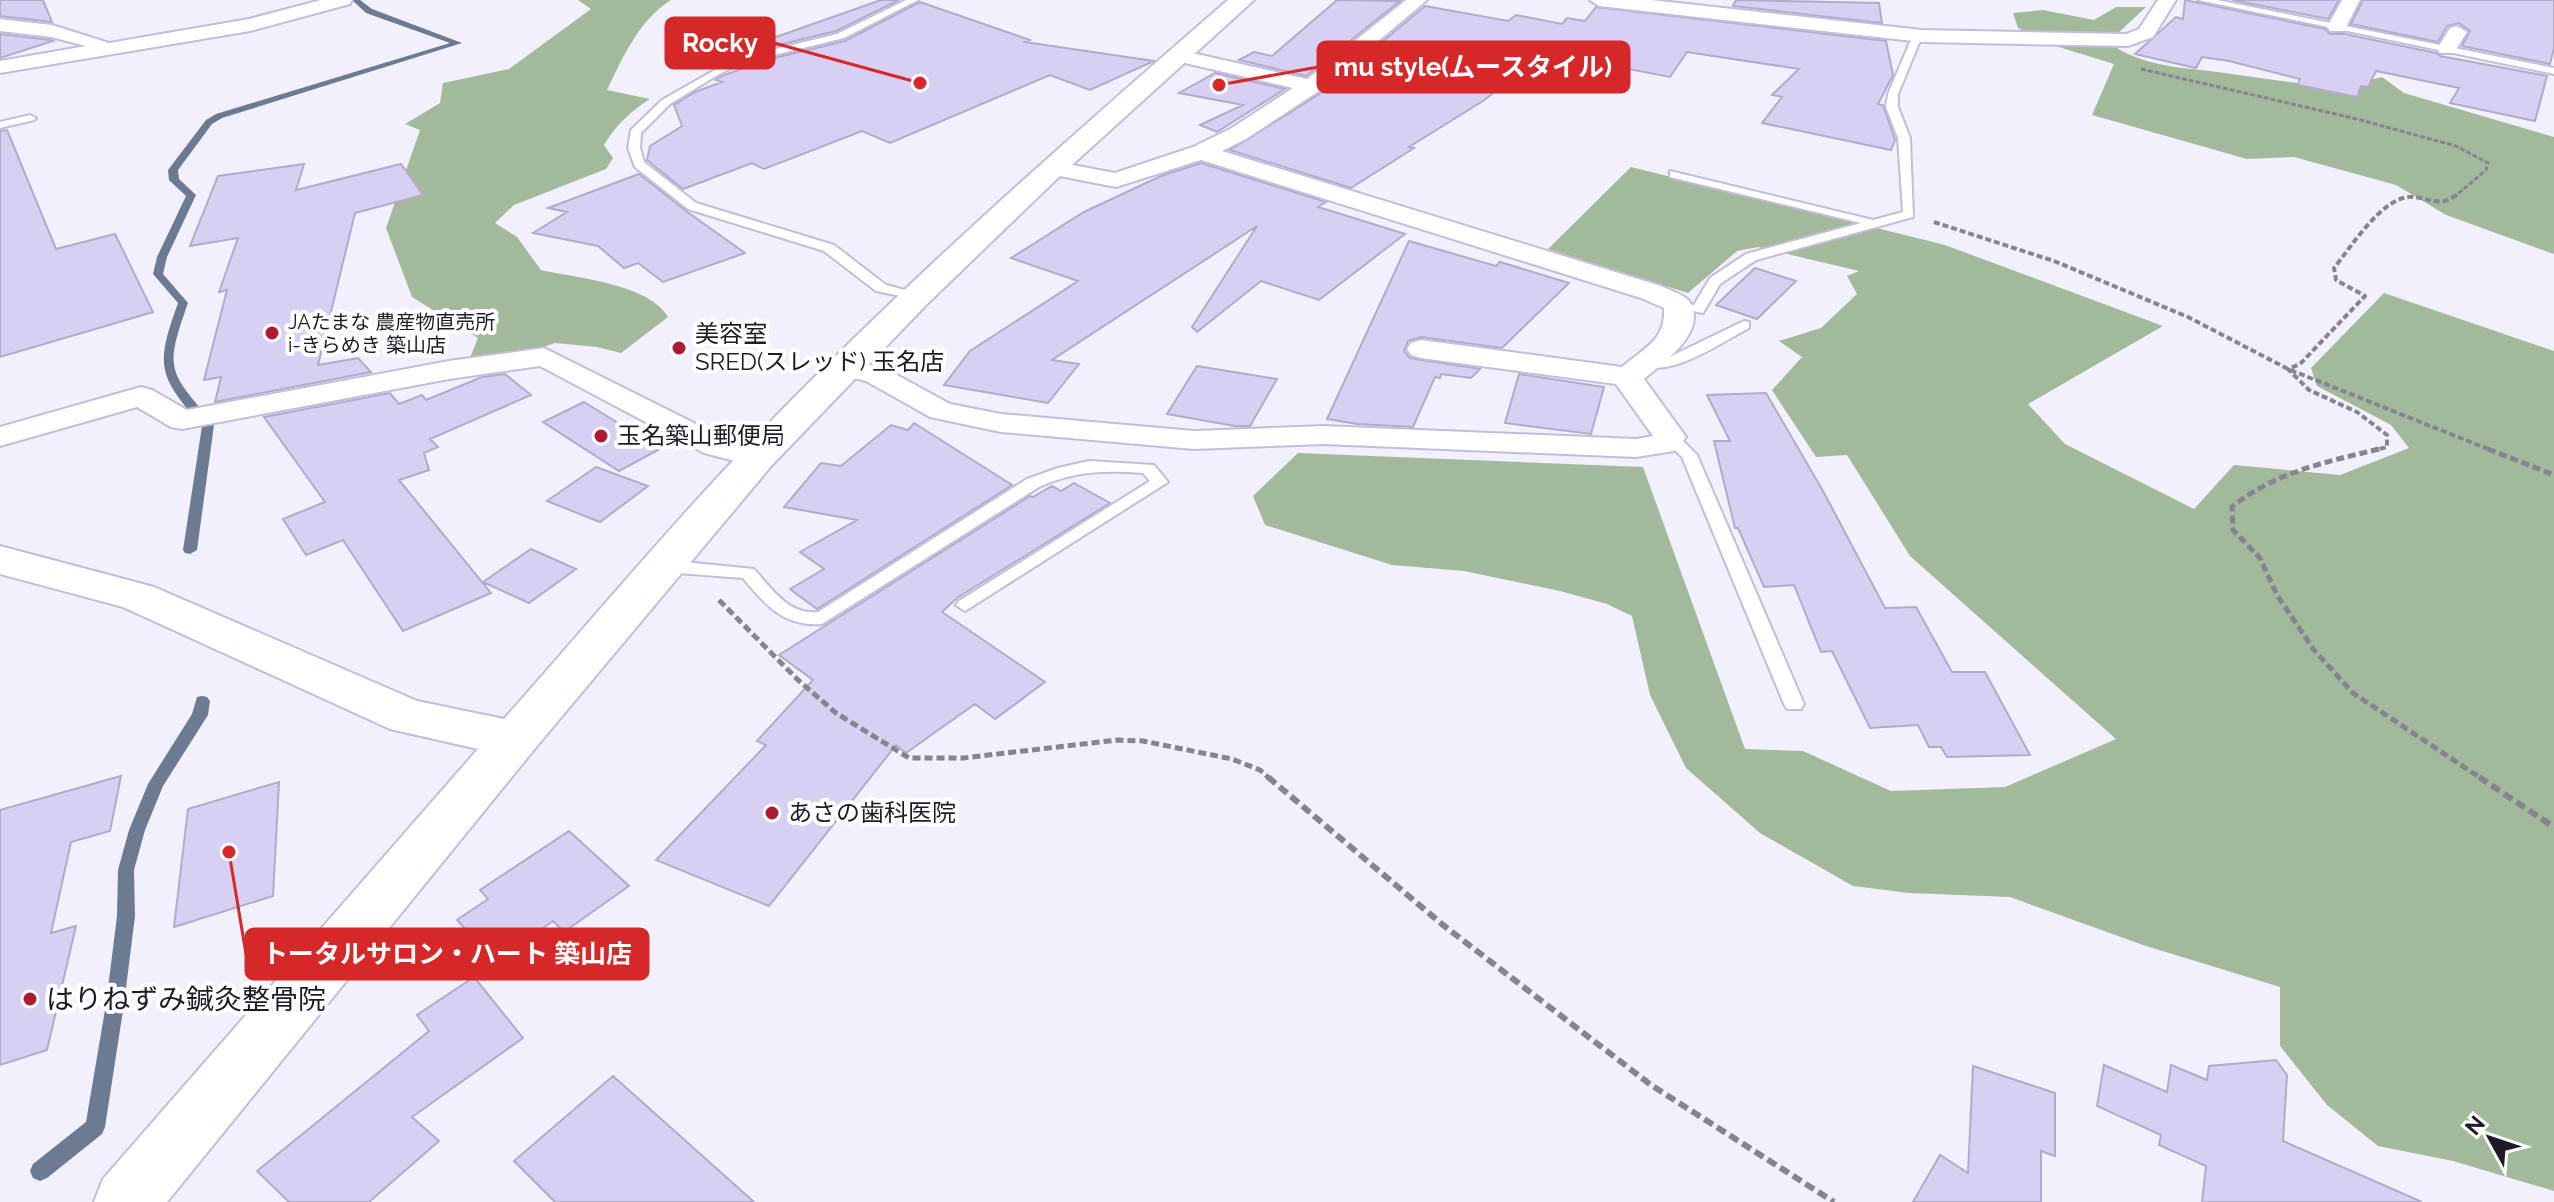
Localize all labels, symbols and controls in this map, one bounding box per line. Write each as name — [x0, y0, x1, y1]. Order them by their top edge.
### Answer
callout: Rocky — [666, 18, 774, 68]
text: Rocky — [682, 28, 758, 58]
callout: mu style(厶ースタイル) — [1318, 42, 1629, 92]
text: mu style(厶ースタイル) — [1334, 52, 1612, 82]
place label: JAたまな 農産物直売所 i-きらめき 築山店 — [288, 310, 495, 357]
place label: 美容室 SRED(スレッド) 玉名店 — [695, 319, 944, 376]
marker: JAたまな 農産物直売所 i-きらめき 築山店 — [263, 324, 281, 342]
marker: 美容室 SRED(スレッド) 玉名店 — [670, 339, 688, 357]
place label: 玉名築山郵便局 — [617, 421, 785, 450]
marker: 玉名築山郵便局 — [592, 427, 610, 445]
place label: あさの歯科医院 — [788, 798, 956, 827]
marker: あさの歯科医院 — [763, 804, 781, 822]
callout: トータルサロン・ハート 築山店 — [246, 929, 648, 979]
text: トータルサロン・ハート 築山店 — [262, 939, 632, 969]
place label: はりねずみ鍼灸整骨院 — [46, 983, 326, 1016]
marker: はりねずみ鍼灸整骨院 — [21, 990, 39, 1008]
north arrow — [2450, 1098, 2530, 1178]
text: N — [2459, 1110, 2490, 1140]

